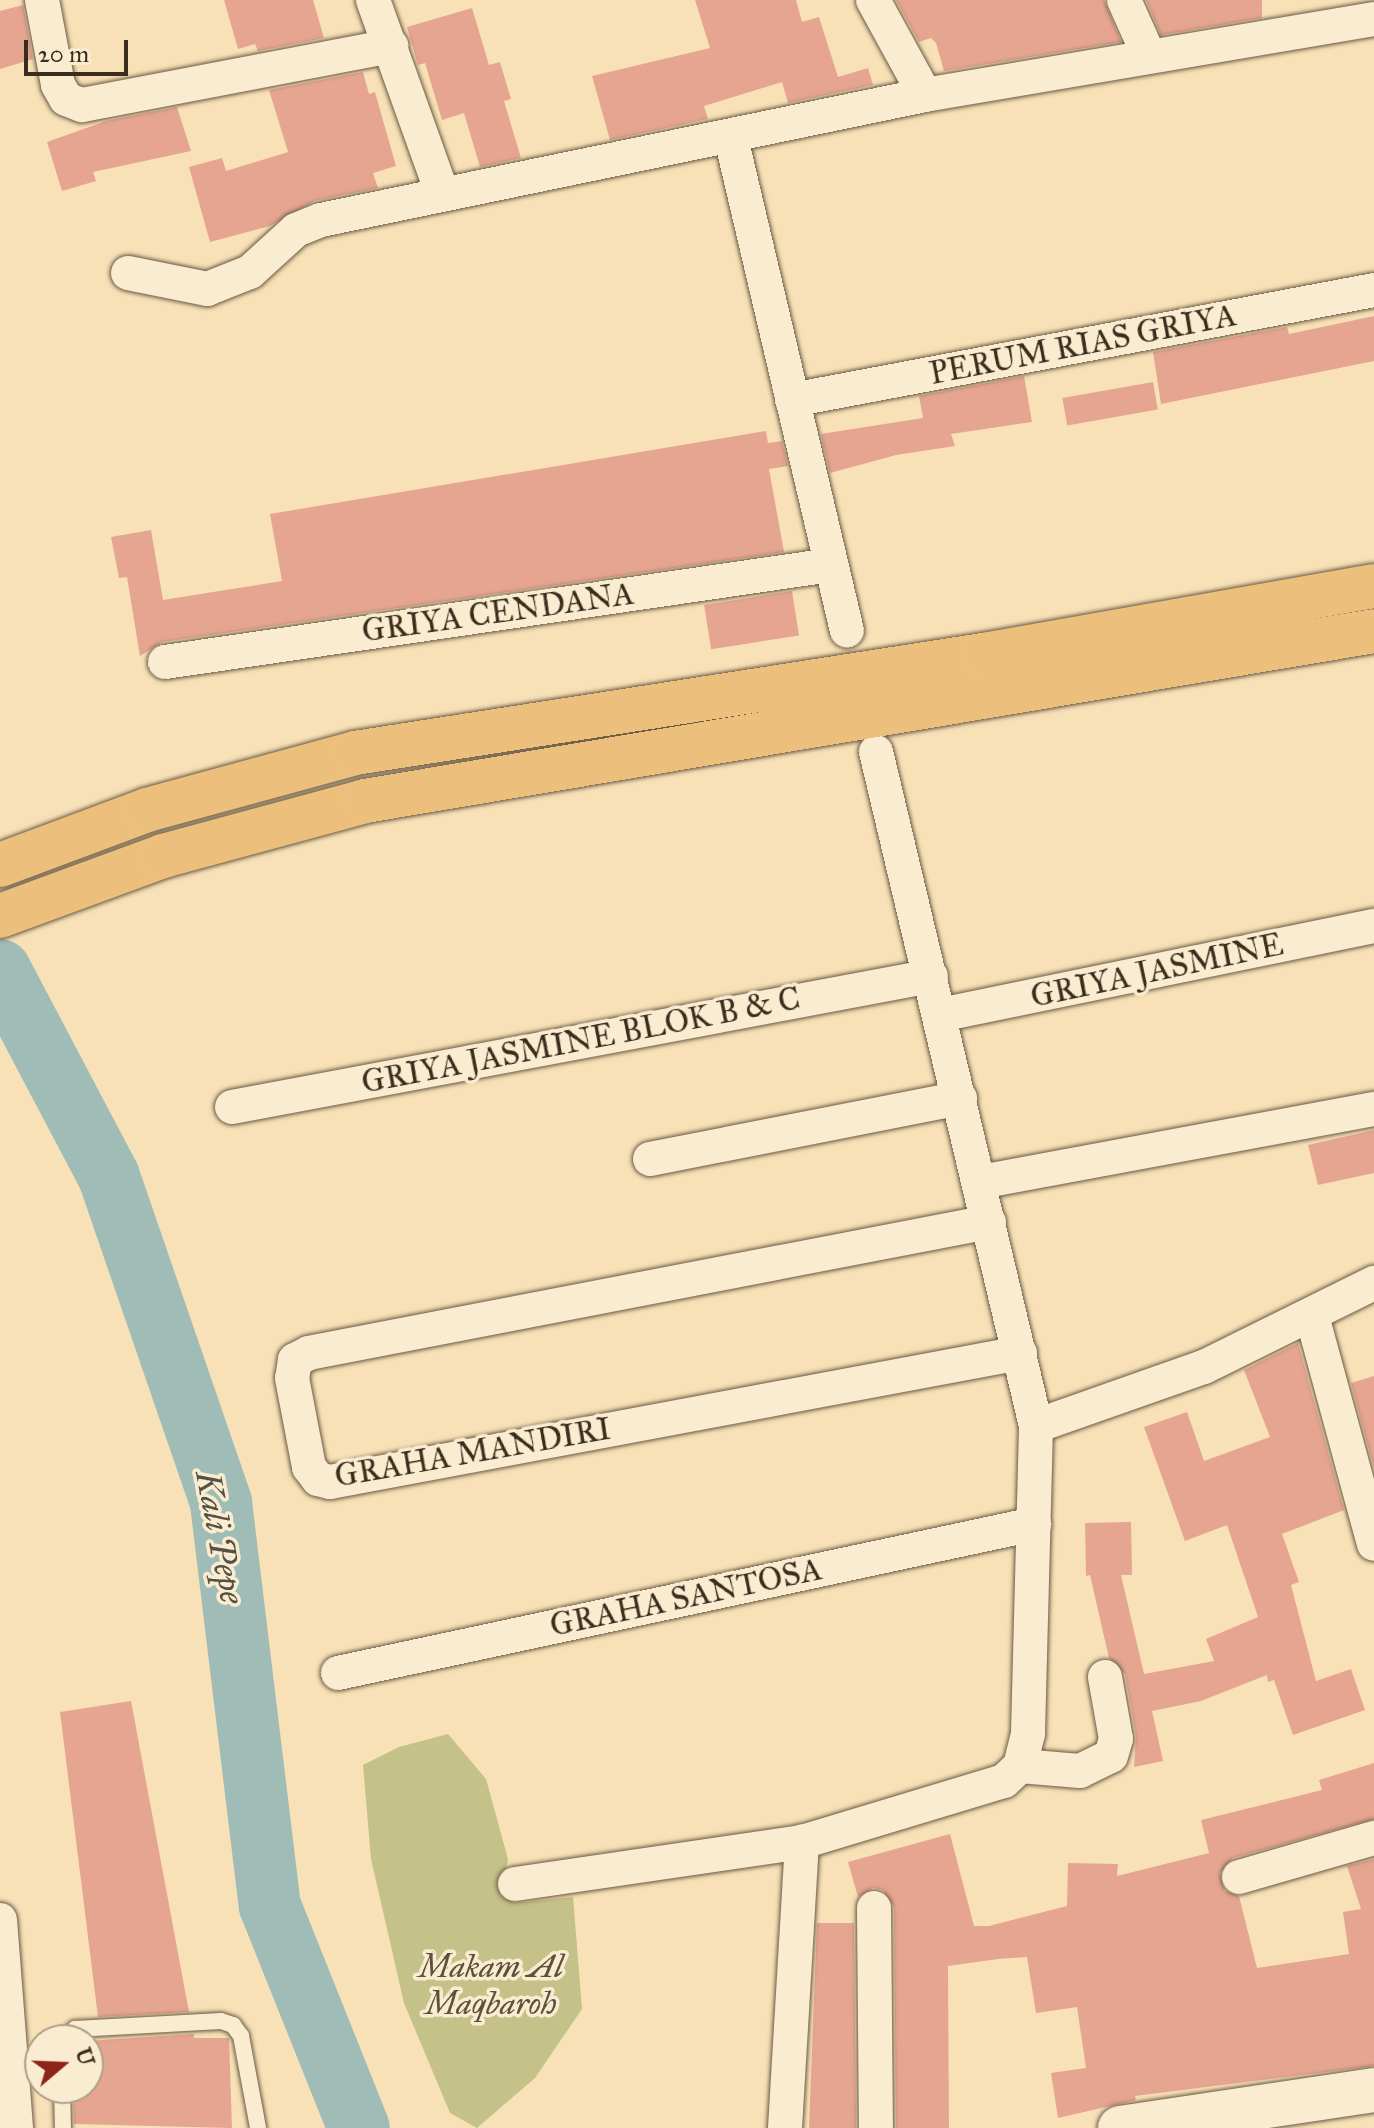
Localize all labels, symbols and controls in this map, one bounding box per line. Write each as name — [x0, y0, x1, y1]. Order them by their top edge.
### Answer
scale bar — [28, 24, 132, 74]
text: 20 m — [38, 39, 89, 69]
street label: PERUM RIAS GRIYA — [926, 296, 1240, 394]
street label: GRIYA CENDANA — [359, 575, 637, 651]
street label: GRIYA JASMINE — [1027, 925, 1287, 1017]
street label: GRIYA JASMINE BLOK B & C — [358, 980, 804, 1102]
street label: GRAHA MANDIRI — [332, 1410, 614, 1496]
water label: Kali Pepe — [187, 1467, 253, 1607]
street label: GRAHA SANTOSA — [547, 1550, 825, 1646]
park label: Makam Al Maqbaroh — [419, 1949, 563, 2024]
north arrow — [24, 2024, 104, 2104]
text: U — [70, 2044, 101, 2069]

